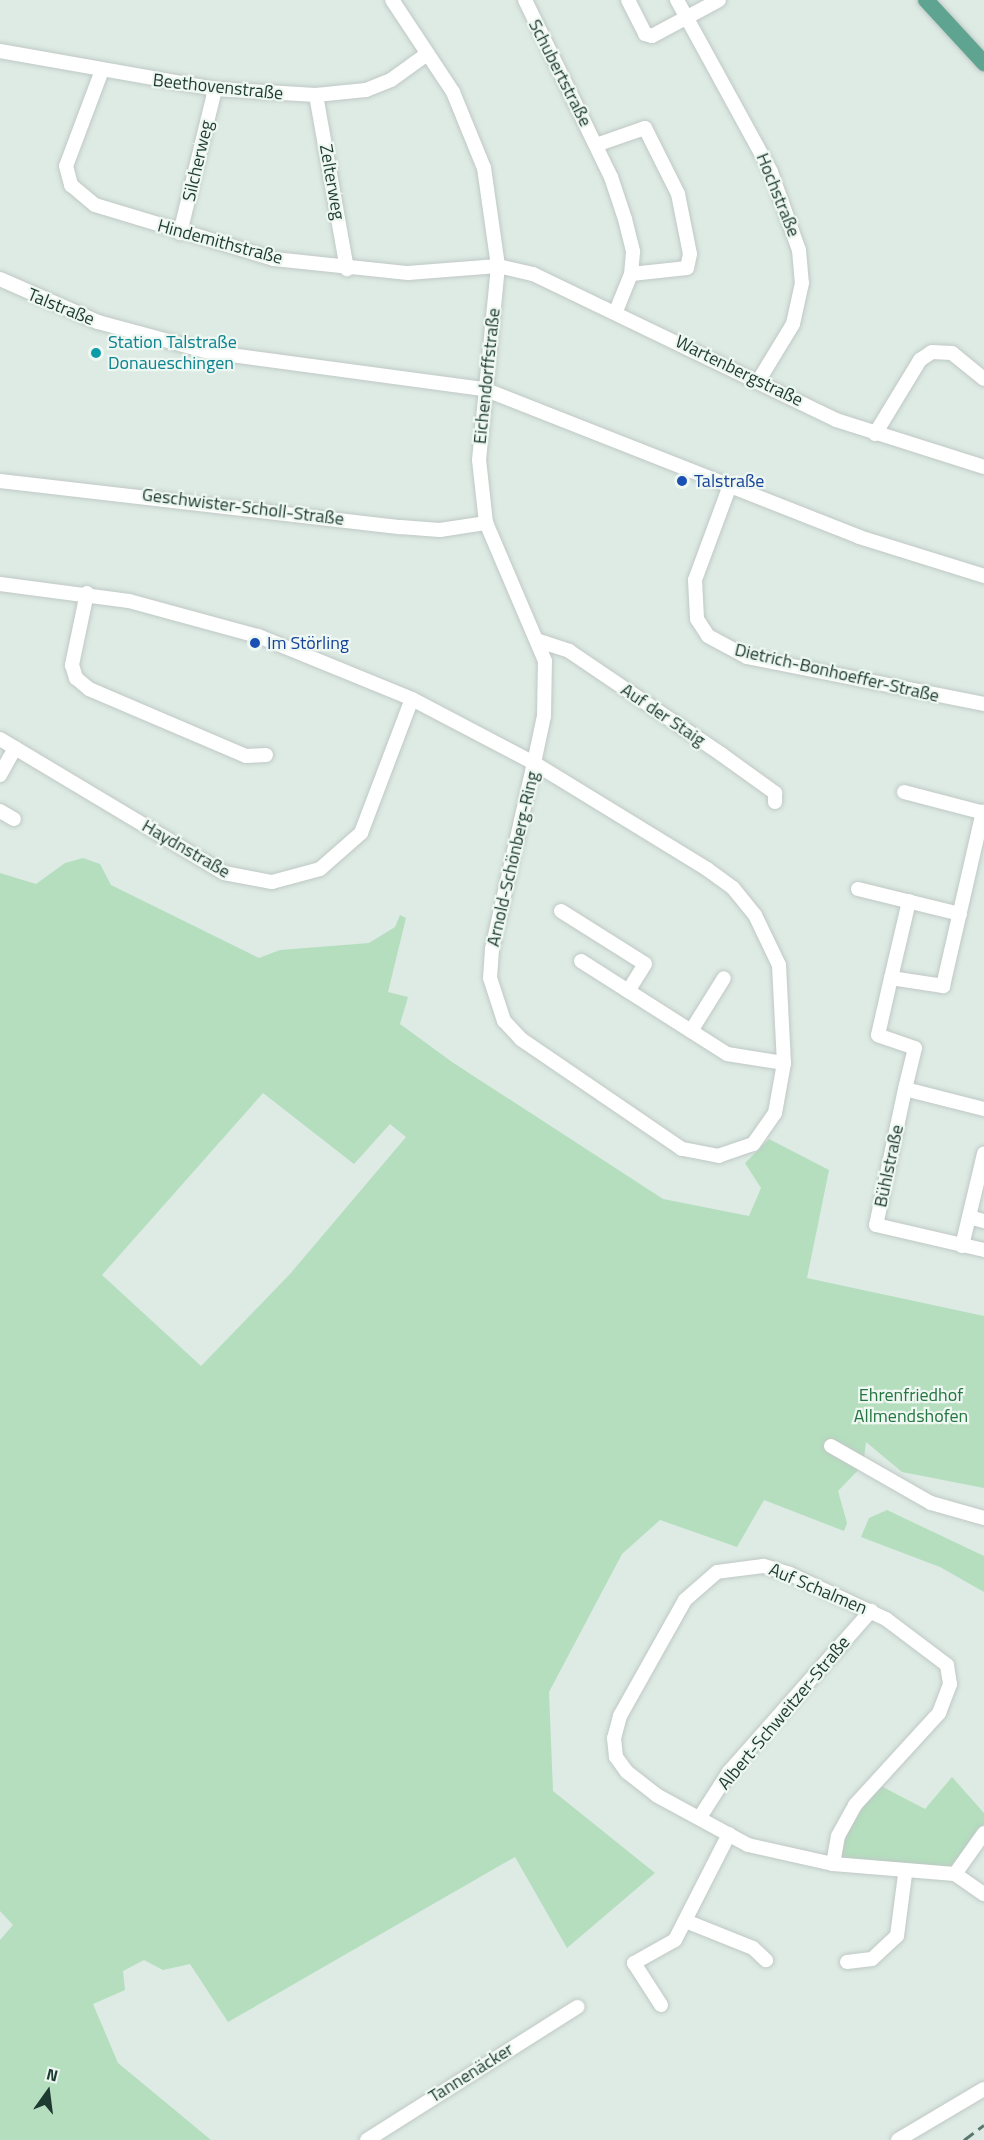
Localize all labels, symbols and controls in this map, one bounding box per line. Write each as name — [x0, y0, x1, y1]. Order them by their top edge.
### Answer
street label: Schubertstraße — [524, 16, 596, 130]
street label: Beethovenstraße — [152, 69, 284, 105]
street label: Silcherweg — [178, 118, 218, 204]
street label: Zelterweg — [315, 143, 349, 221]
street label: Hochstraße — [751, 150, 805, 240]
street label: Hindemithstraße — [155, 215, 285, 269]
street label: Talstraße — [24, 284, 98, 330]
street label: Eichendorffstraße — [469, 307, 505, 445]
street label: Wartenbergstraße — [672, 331, 806, 411]
place label: Station Talstraße Donaueschingen — [108, 332, 237, 374]
marker: Station Talstraße Donaueschingen — [89, 346, 103, 360]
place label: Talstraße — [694, 470, 764, 492]
marker: Talstraße — [675, 474, 689, 488]
street label: Geschwister-Scholl-Straße — [141, 484, 345, 530]
place label: Im Störling — [267, 632, 349, 654]
marker: Im Störling — [248, 636, 262, 650]
street label: Dietrich-Bonhoeffer-Straße — [733, 639, 941, 707]
street label: Auf der Staig — [617, 679, 709, 751]
street label: Arnold-Schönberg-Ring — [482, 769, 544, 949]
street label: Haydnstraße — [138, 815, 234, 883]
street label: Bühlstraße — [870, 1123, 908, 1209]
park label: Ehrenfriedhof Allmendshofen — [854, 1385, 968, 1428]
street label: Auf Schalmen — [766, 1559, 870, 1619]
street label: Albert-Schweitzer-Straße — [713, 1632, 855, 1794]
street label: Tannenäcker — [425, 2039, 517, 2107]
north arrow — [18, 2062, 78, 2122]
text: N — [44, 2062, 61, 2088]

